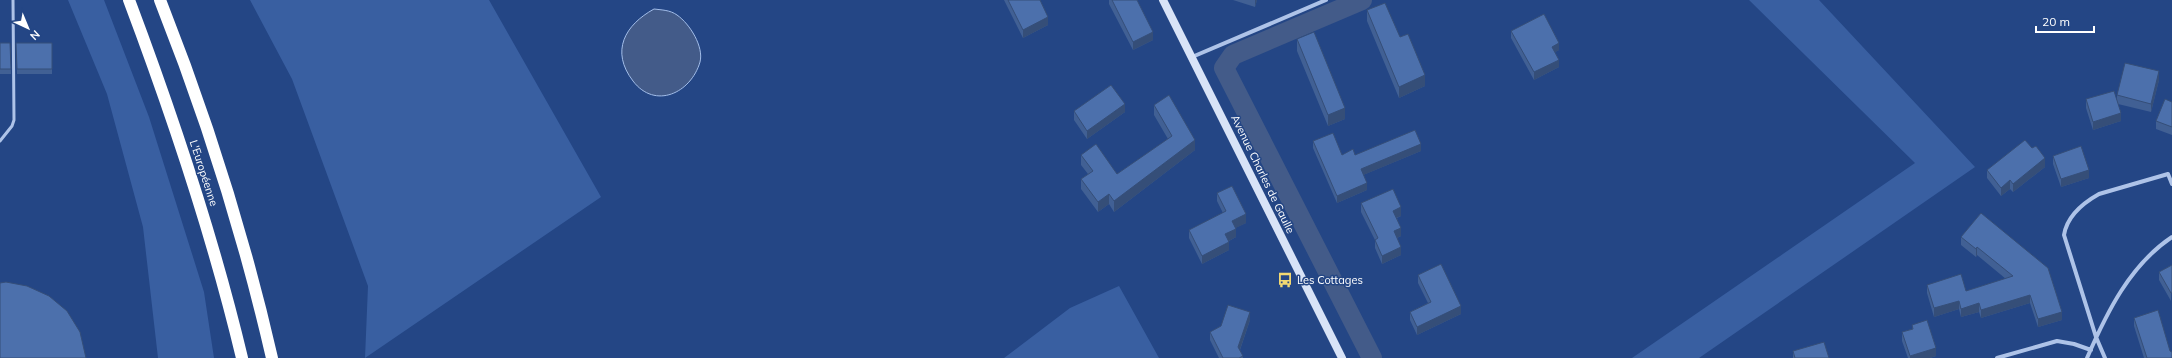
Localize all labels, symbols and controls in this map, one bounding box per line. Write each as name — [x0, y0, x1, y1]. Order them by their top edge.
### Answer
north arrow — [8, 8, 48, 48]
scale bar — [2036, 8, 2094, 34]
text: 20 m — [2042, 14, 2070, 29]
text: N — [27, 27, 43, 43]
street label: Avenue Charles de Gaulle — [1228, 112, 1298, 236]
street label: L'Européenne — [187, 138, 221, 208]
bus stop icon: Les Cottages — [1276, 271, 1294, 289]
place label: Les Cottages — [1297, 273, 1363, 287]

